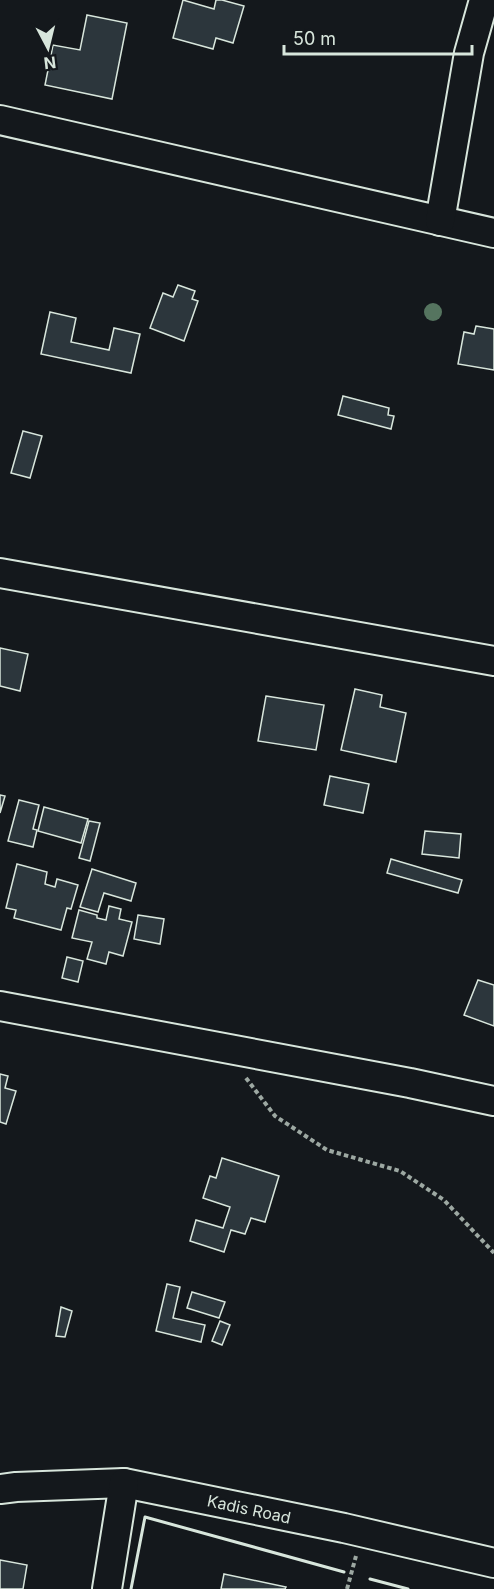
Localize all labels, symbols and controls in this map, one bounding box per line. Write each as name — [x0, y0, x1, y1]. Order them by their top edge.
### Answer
north arrow — [18, 18, 78, 78]
scale bar — [284, 18, 472, 56]
text: 50 m — [293, 28, 336, 49]
text: N — [43, 52, 57, 74]
street label: Kadis Road — [205, 1490, 293, 1528]

